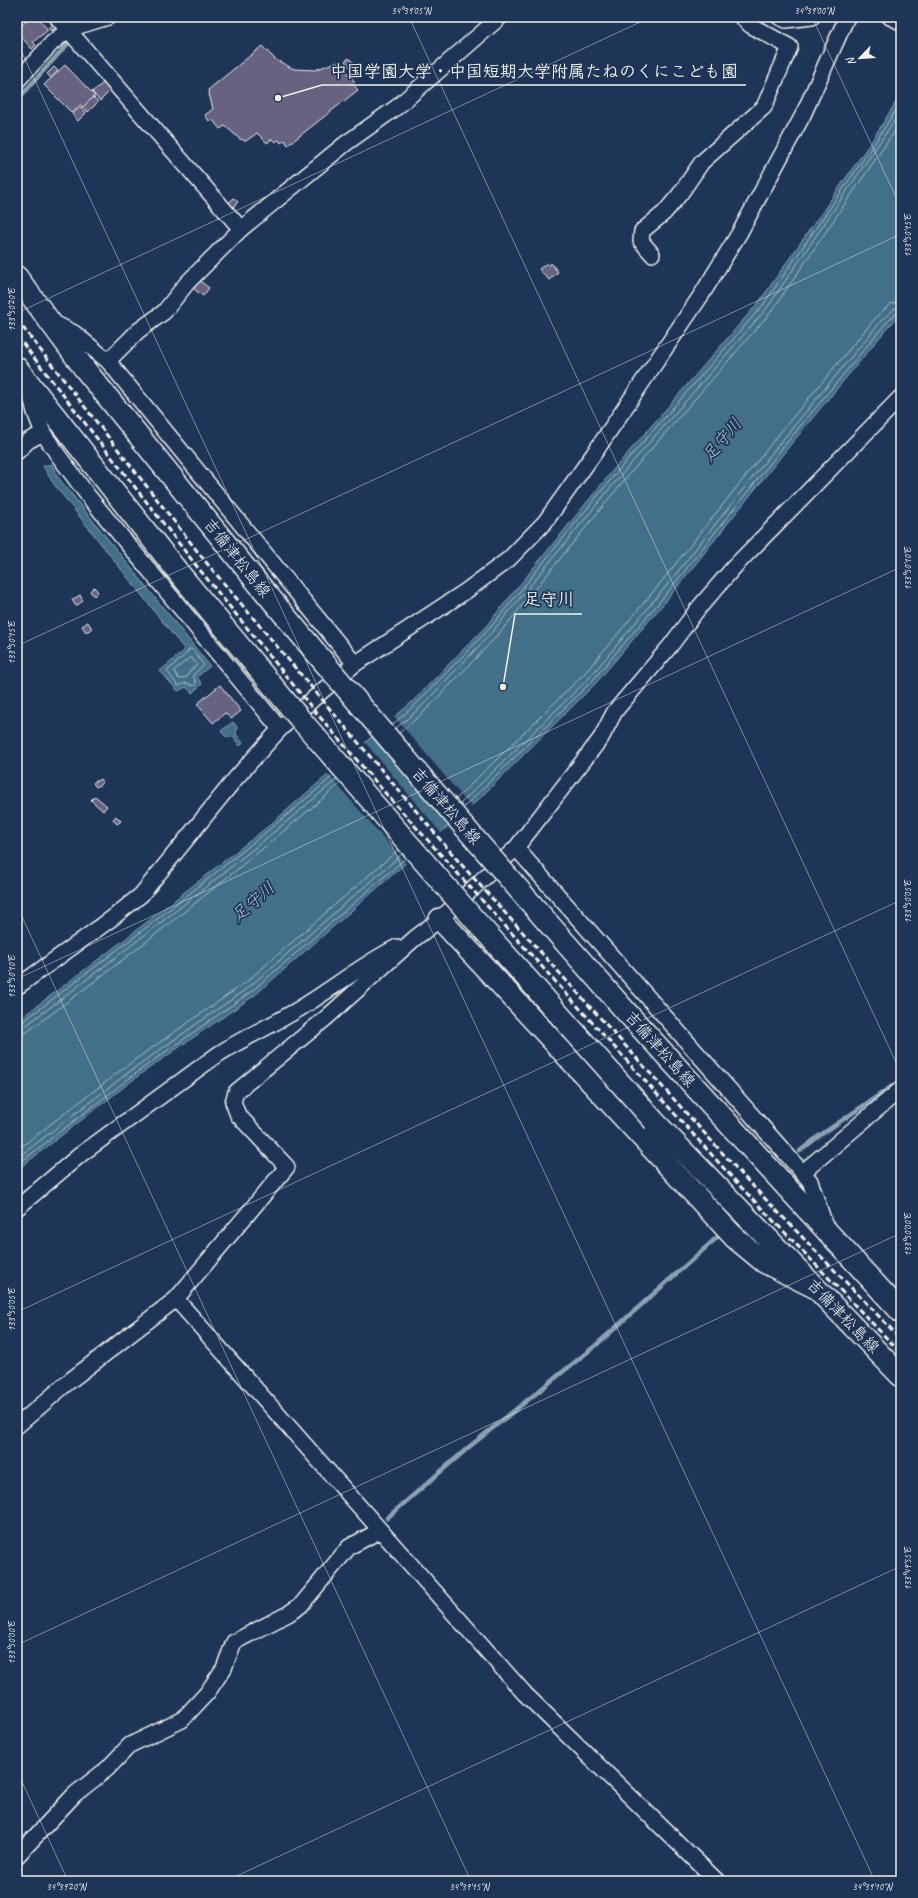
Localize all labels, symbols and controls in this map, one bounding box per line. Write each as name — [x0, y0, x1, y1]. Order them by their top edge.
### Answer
text: 34°39'05"N — [391, 4, 433, 17]
text: 34°39'00"N — [794, 4, 836, 17]
north arrow — [840, 38, 880, 78]
text: N — [842, 54, 859, 68]
callout: 中国学園大学・中国短期大学附属たねのくにこども園 — [322, 56, 746, 85]
text: 中国学園大学・中国短期大学附属たねのくにこども園 — [330, 61, 738, 82]
text: 133°50'15"E — [901, 213, 914, 258]
text: 133°50'20"E — [5, 287, 18, 332]
water label: 足守川 — [698, 414, 746, 466]
street label: 吉備津松島線 — [199, 514, 275, 602]
text: 133°50'10"E — [901, 546, 914, 591]
callout: 足守川 — [515, 585, 582, 614]
text: 足守川 — [524, 589, 575, 610]
text: 133°50'15"E — [5, 620, 18, 665]
street label: 吉備津松島線 — [407, 763, 485, 849]
water label: 足守川 — [227, 877, 279, 927]
text: 133°50'05"E — [901, 879, 914, 924]
text: 133°50'10"E — [5, 954, 18, 999]
street label: 吉備津松島線 — [620, 1007, 700, 1091]
text: 133°50'00"E — [901, 1212, 914, 1257]
street label: 吉備津松島線 — [802, 1275, 884, 1357]
text: 133°50'05"E — [5, 1287, 18, 1332]
text: 133°49'55"E — [901, 1546, 914, 1591]
text: 133°50'00"E — [5, 1620, 18, 1665]
text: 34°39'20"N — [46, 1880, 88, 1893]
text: 34°39'15"N — [449, 1880, 491, 1893]
text: 34°39'10"N — [852, 1880, 894, 1893]

